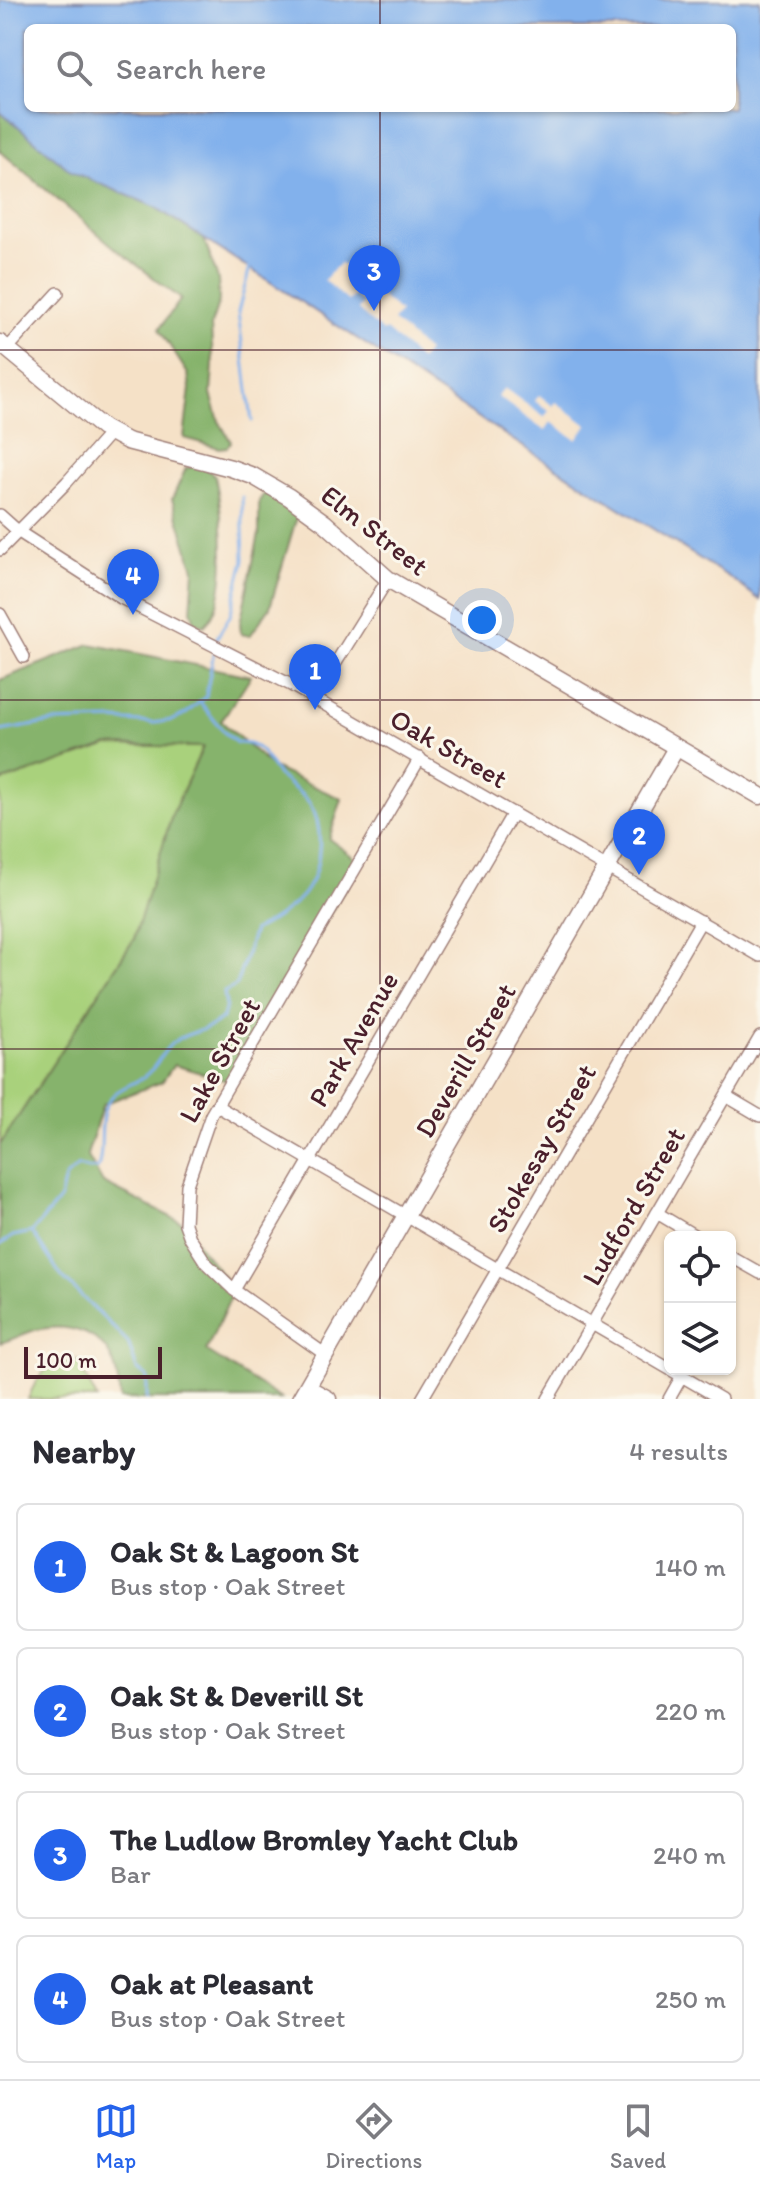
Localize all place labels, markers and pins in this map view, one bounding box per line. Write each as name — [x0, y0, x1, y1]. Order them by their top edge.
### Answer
pin: 3 — [348, 245, 400, 311]
pin: 4 — [107, 549, 159, 615]
pin: 1 — [289, 644, 341, 710]
pin: 2 — [613, 809, 665, 875]

